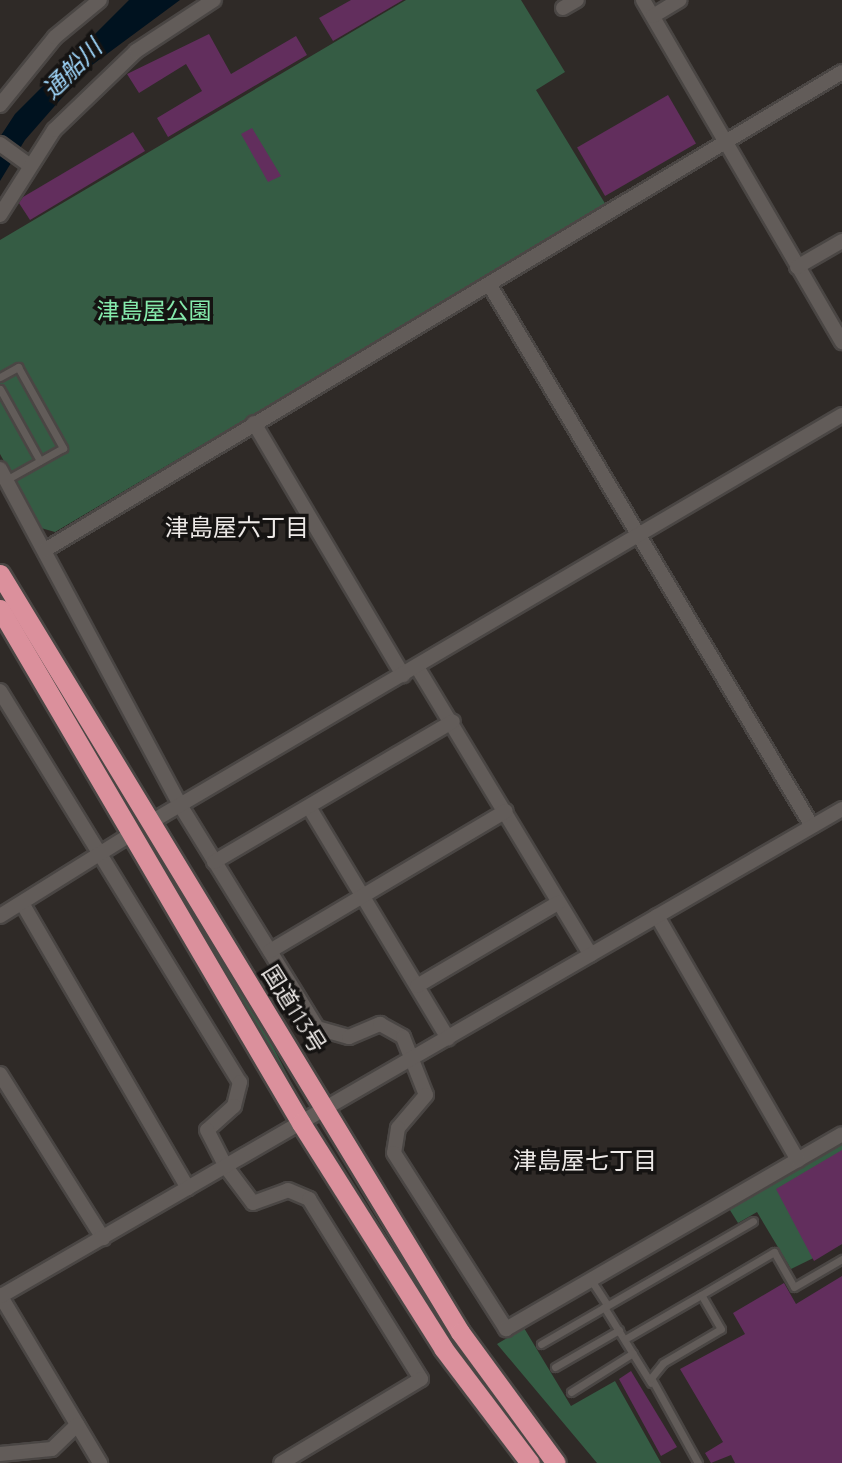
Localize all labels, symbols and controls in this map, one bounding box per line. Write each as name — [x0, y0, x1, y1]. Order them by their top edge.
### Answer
water label: 通船川 — [36, 33, 108, 105]
park label: 津島屋公園 — [97, 297, 211, 325]
district label: 津島屋六丁目 — [165, 514, 309, 542]
street label: 国道113号 — [256, 960, 332, 1058]
district label: 津島屋七丁目 — [513, 1147, 657, 1175]

